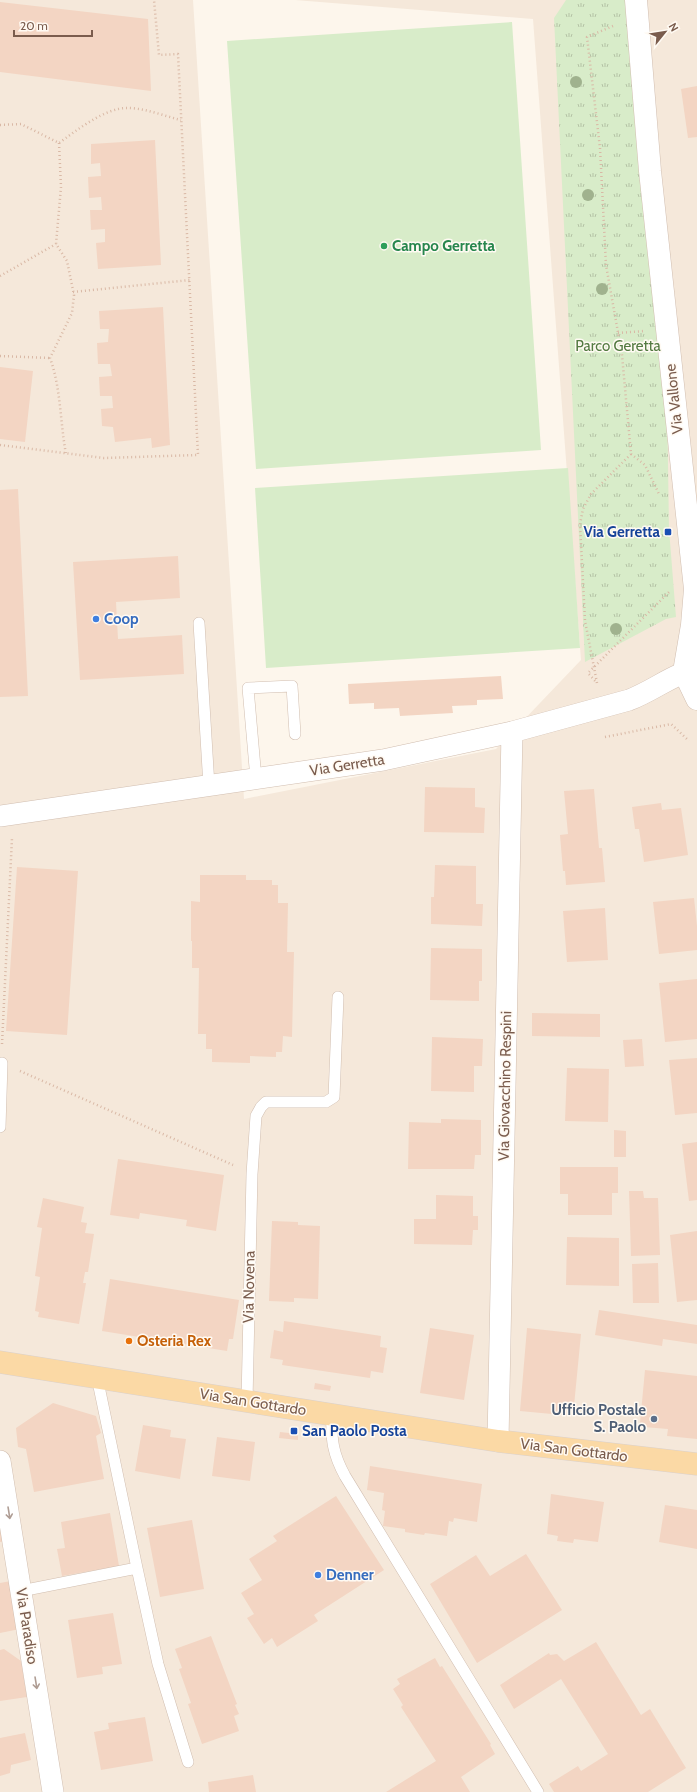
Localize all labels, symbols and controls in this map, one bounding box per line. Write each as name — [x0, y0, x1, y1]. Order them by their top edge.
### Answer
scale bar — [14, 12, 92, 38]
north arrow — [645, 12, 685, 52]
text: 20 m — [20, 18, 48, 33]
text: N — [666, 20, 682, 34]
place label: Campo Gerretta — [392, 237, 496, 255]
marker: Campo Gerretta — [379, 241, 389, 251]
park label: Parco Geretta — [575, 337, 662, 355]
street label: Via Vallone — [661, 363, 687, 435]
place label: Via Gerretta — [583, 523, 661, 541]
marker: Via Gerretta — [663, 527, 673, 537]
place label: Coop — [104, 610, 139, 628]
marker: Coop — [91, 614, 101, 624]
street label: Via Gerretta — [308, 750, 386, 780]
street label: Via Giovacchino Respini — [495, 1011, 515, 1161]
street label: Via Novena — [239, 1250, 259, 1323]
place label: Osteria Rex — [137, 1332, 212, 1350]
marker: Osteria Rex — [124, 1336, 134, 1346]
street label: Via San Gottardo — [198, 1385, 308, 1419]
place label: Ufficio Postale S. Paolo — [551, 1401, 646, 1436]
marker: Ufficio Postale S. Paolo — [649, 1414, 659, 1424]
place label: San Paolo Posta — [302, 1422, 407, 1440]
marker: San Paolo Posta — [289, 1426, 299, 1436]
street label: Via San Gottardo — [519, 1434, 629, 1466]
one-way arrow — [5, 1506, 13, 1519]
place label: Denner — [326, 1566, 374, 1584]
marker: Denner — [313, 1570, 323, 1580]
street label: Via Paradiso — [12, 1587, 42, 1665]
one-way arrow — [32, 1676, 40, 1689]

